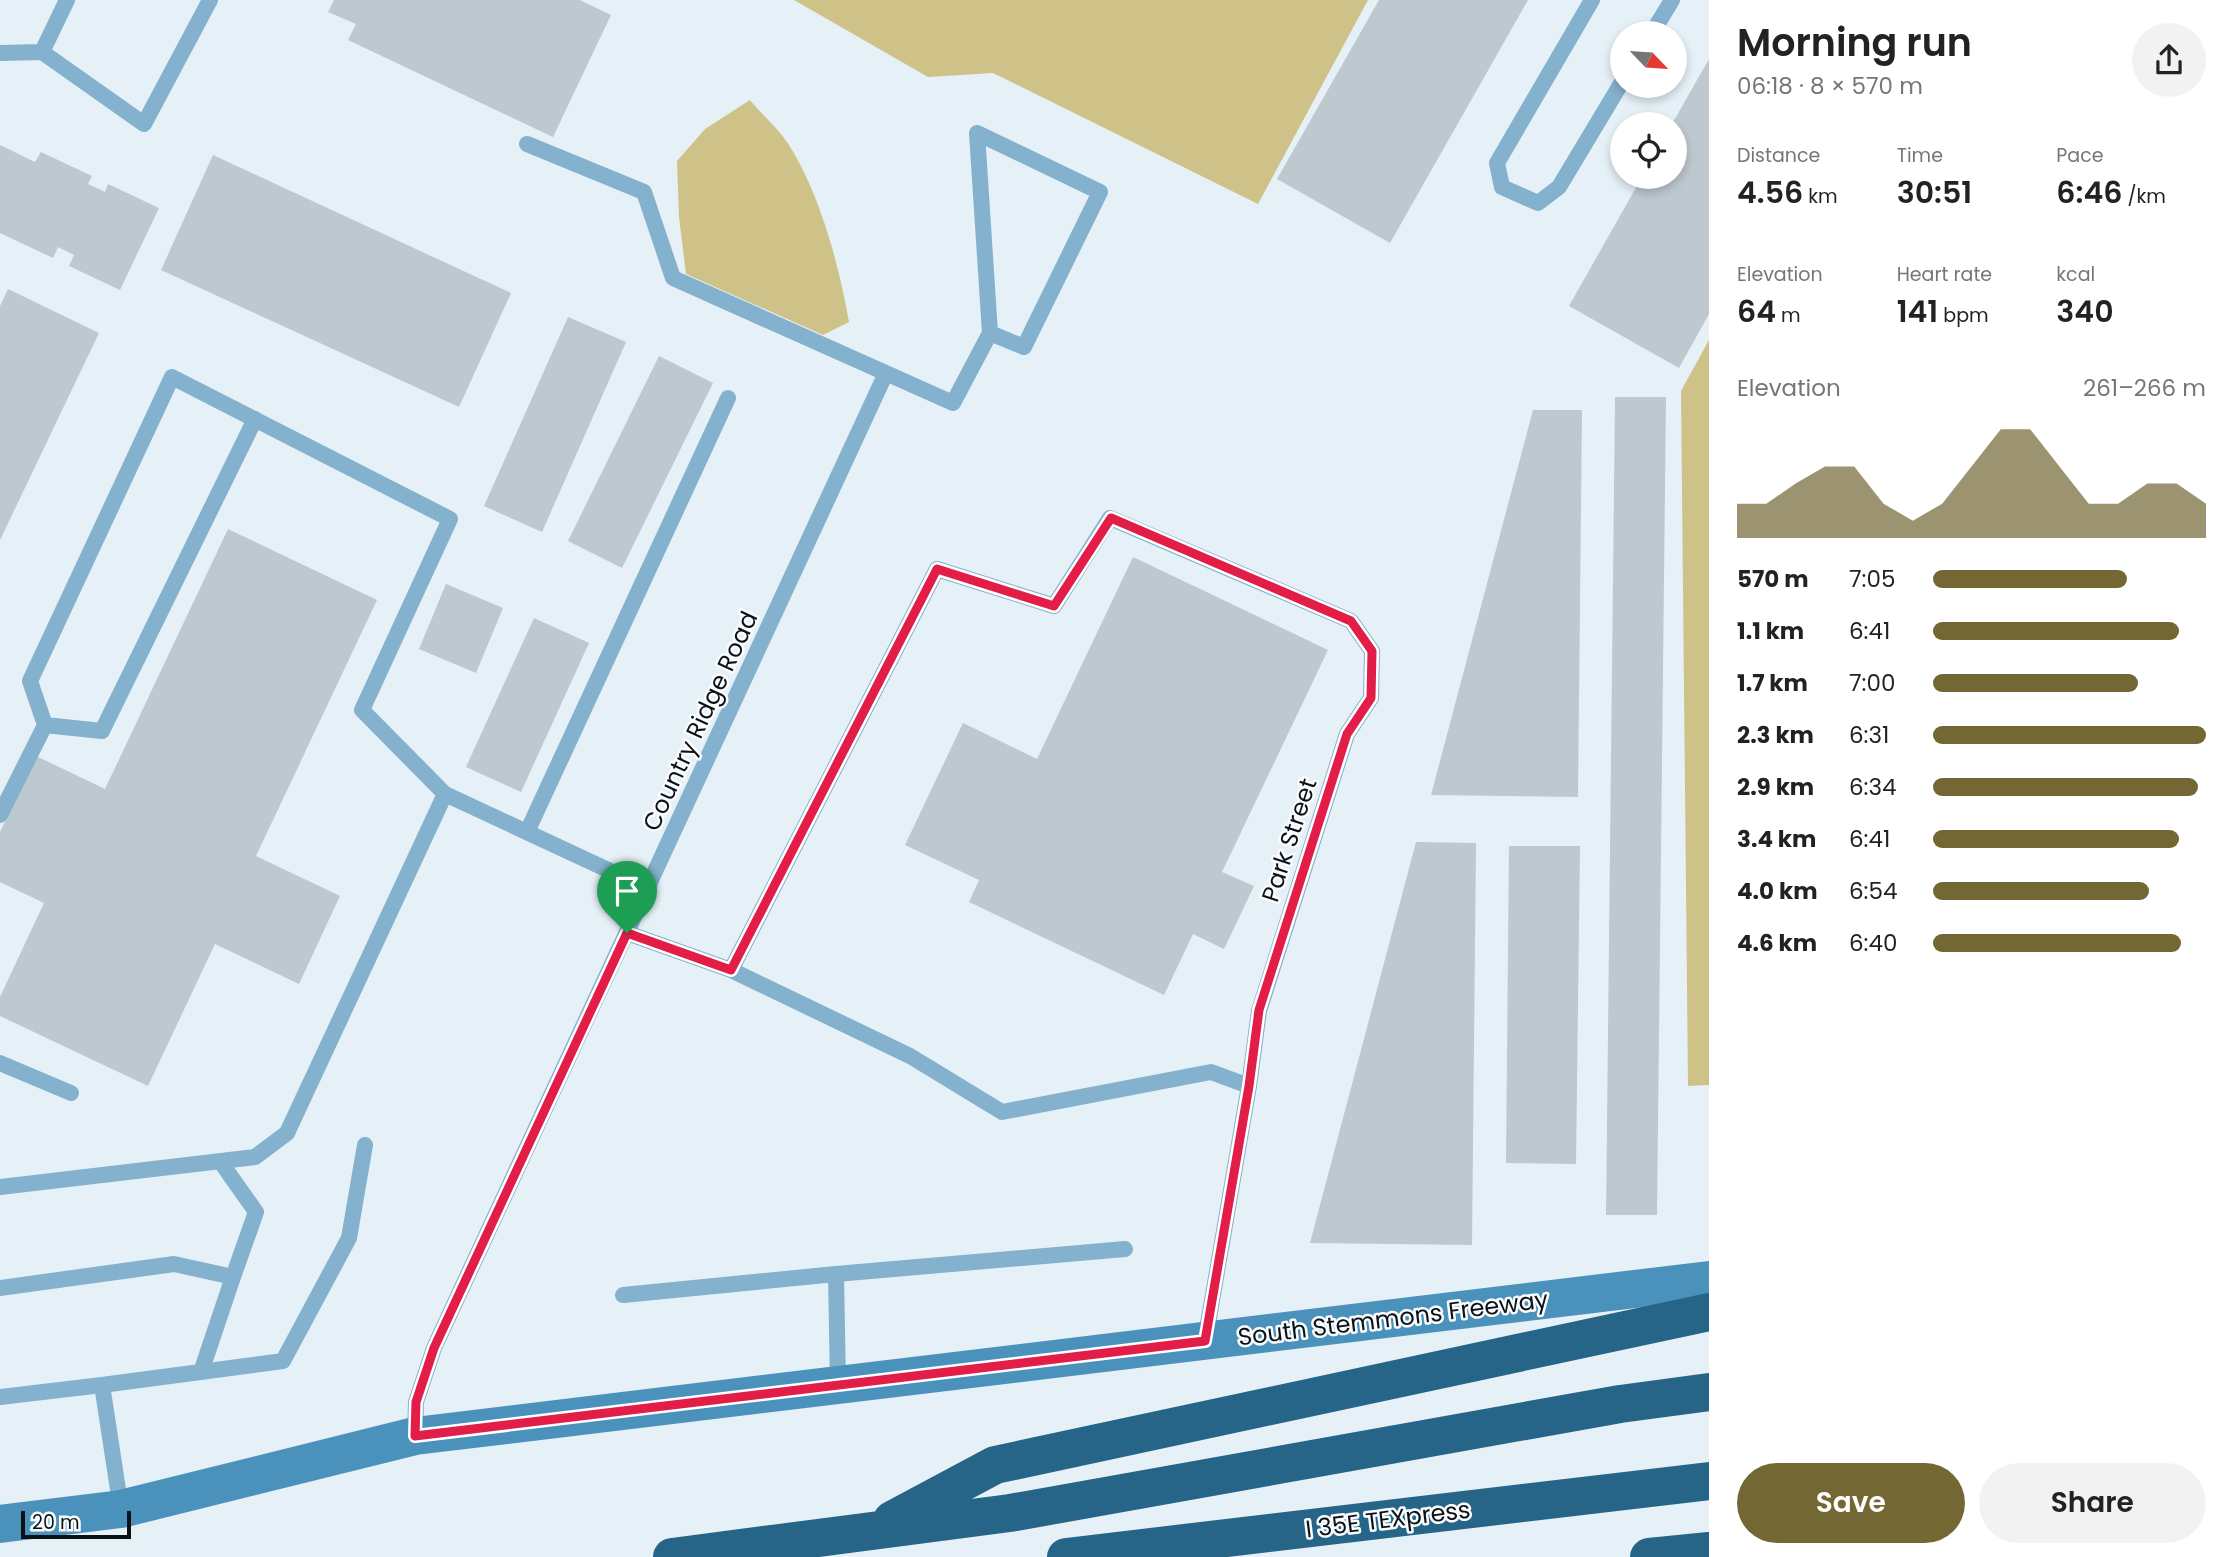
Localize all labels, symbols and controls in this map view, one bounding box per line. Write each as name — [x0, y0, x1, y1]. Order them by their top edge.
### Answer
text: Morning run — [1737, 16, 1972, 69]
north arrow — [1610, 21, 1687, 98]
map controls — [1610, 21, 1687, 189]
button: share — [2132, 23, 2206, 97]
text: 06:18 · 8 × 570 m — [1737, 70, 1923, 102]
button: locate — [1610, 112, 1687, 189]
text: Distance — [1737, 142, 1820, 169]
text: Time — [1897, 142, 1943, 169]
text: Pace — [2056, 142, 2104, 169]
text: 4.56 — [1737, 171, 1803, 214]
text: 30:51 — [1897, 171, 1972, 214]
text: 6:46 — [2056, 171, 2122, 214]
text: km — [1803, 183, 1838, 210]
text: /km — [2122, 183, 2166, 210]
text: Elevation — [1737, 261, 1823, 288]
text: Heart rate — [1897, 261, 1992, 288]
text: kcal — [2056, 261, 2095, 288]
text: 64 — [1737, 290, 1776, 333]
text: 141 — [1897, 290, 1938, 333]
text: 340 — [2056, 290, 2114, 333]
text: m — [1776, 302, 1801, 329]
text: bpm — [1938, 302, 1989, 329]
text: Elevation — [1737, 372, 1841, 404]
text: 261–266 m — [2083, 372, 2206, 404]
text: 570 m — [1737, 563, 1808, 595]
text: 7:05 — [1849, 563, 1895, 595]
street label: Country Ridge Road — [635, 606, 765, 836]
text: 1.1 km — [1737, 615, 1804, 647]
text: 6:41 — [1849, 615, 1890, 647]
text: 1.7 km — [1737, 667, 1808, 699]
text: 7:00 — [1849, 667, 1895, 699]
text: 2.3 km — [1737, 719, 1814, 751]
text: 6:31 — [1849, 719, 1889, 751]
text: 2.9 km — [1737, 771, 1814, 803]
text: 6:34 — [1849, 771, 1897, 803]
street label: Park Street — [1254, 774, 1324, 906]
text: 3.4 km — [1737, 823, 1816, 855]
text: 6:41 — [1849, 823, 1890, 855]
pin — [597, 861, 657, 933]
icon: arrive — [608, 872, 646, 910]
text: 4.0 km — [1737, 875, 1818, 907]
text: 6:54 — [1849, 875, 1897, 907]
text: 4.6 km — [1737, 927, 1817, 959]
text: 6:40 — [1849, 927, 1897, 959]
street label: South Stemmons Freeway — [1236, 1283, 1550, 1353]
button: Save — [1737, 1463, 1965, 1543]
button: Share — [1979, 1463, 2206, 1543]
street label: I 35E TEXpress — [1304, 1493, 1472, 1545]
scale bar — [21, 1508, 131, 1540]
text: 20 m — [32, 1509, 80, 1536]

